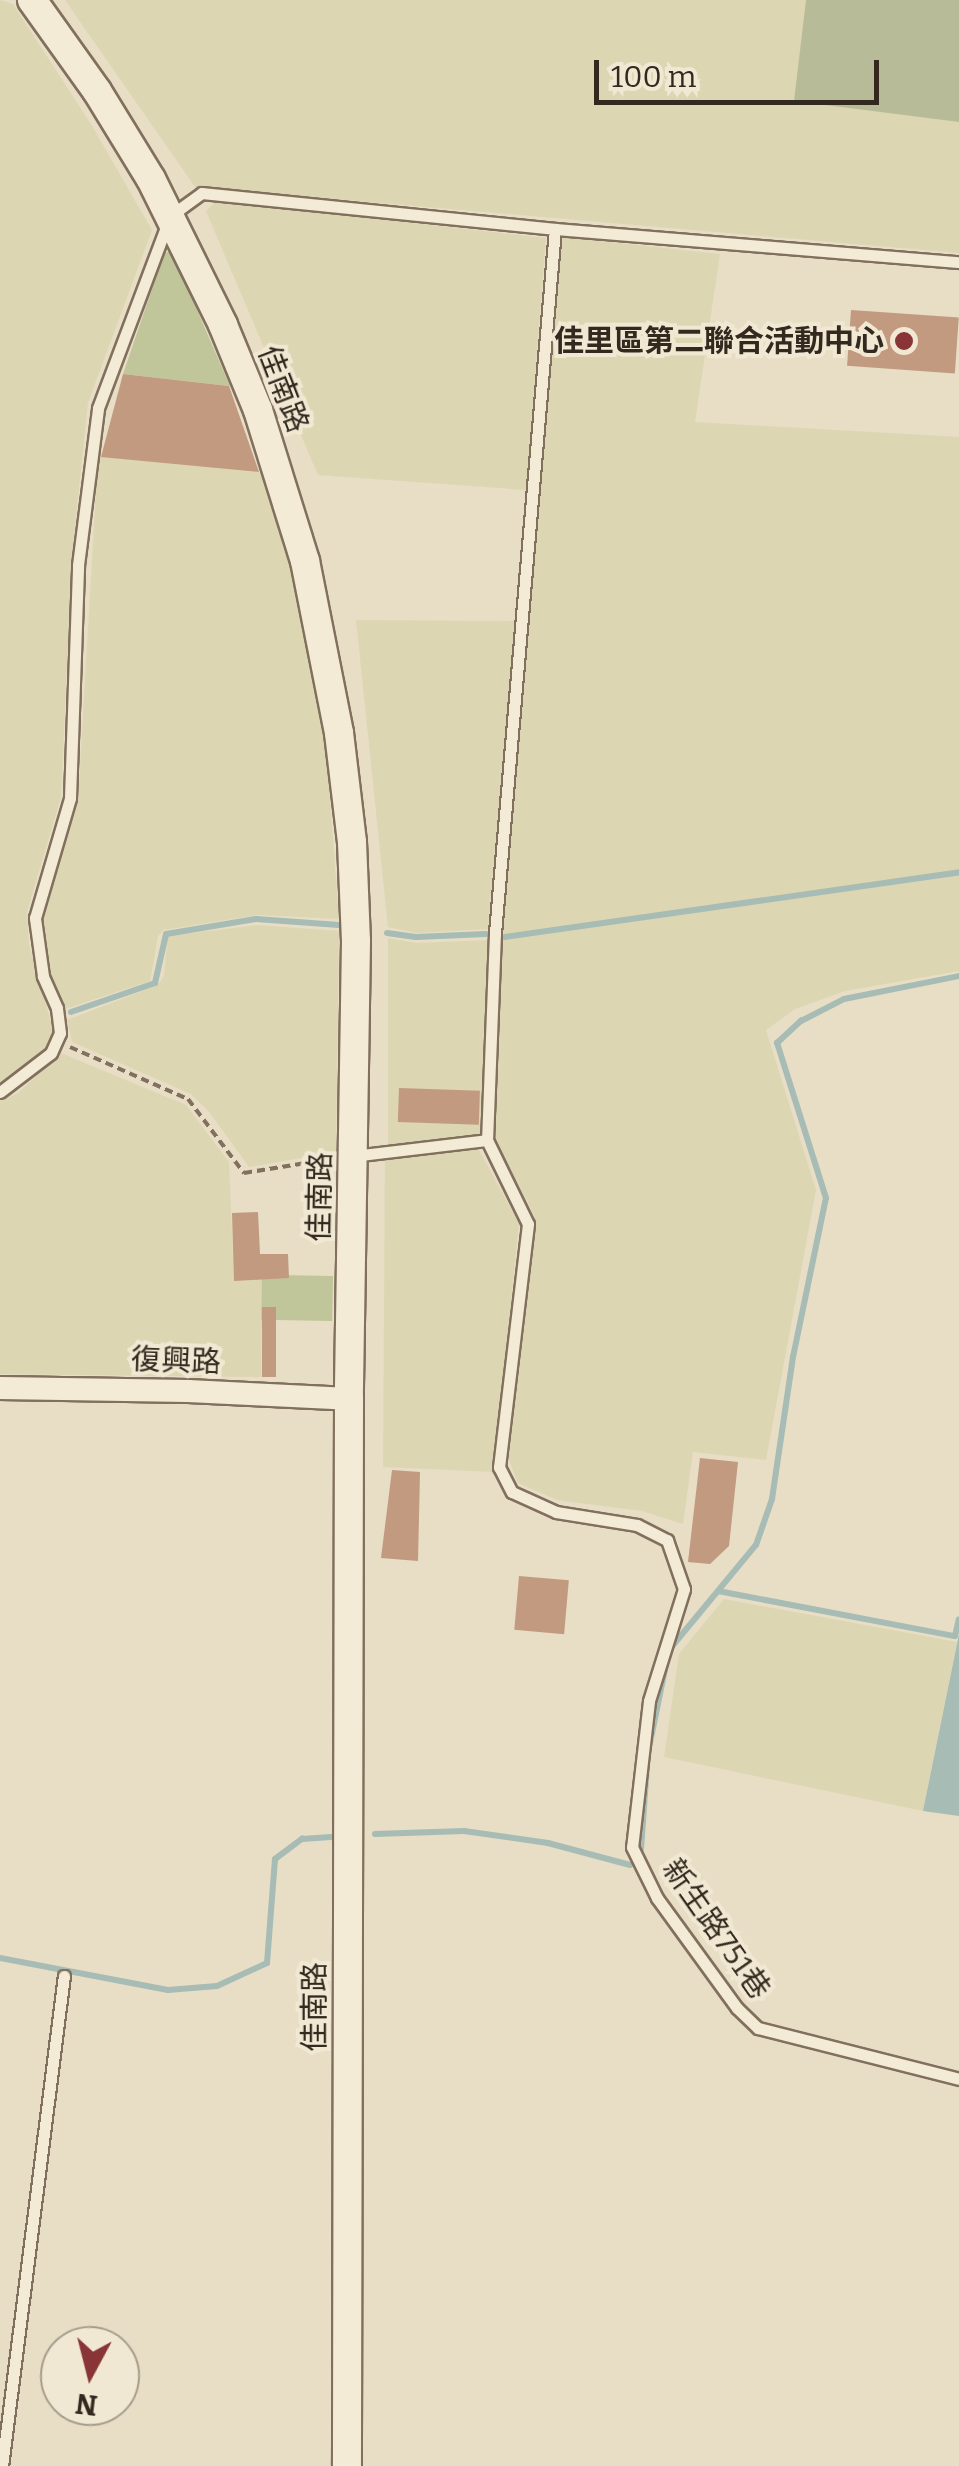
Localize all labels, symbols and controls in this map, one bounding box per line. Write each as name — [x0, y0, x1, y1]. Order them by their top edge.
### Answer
scale bar — [599, 40, 884, 102]
text: 100 m — [611, 59, 696, 95]
place label: 佳里區第二聯合活動中心 — [554, 323, 884, 359]
marker: 佳里區第二聯合活動中心 — [893, 330, 915, 352]
street label: 佳南路 — [250, 341, 316, 437]
street label: 佳南路 — [301, 1152, 339, 1242]
street label: 復興路 — [130, 1341, 222, 1381]
street label: 新生路751巷 — [655, 1852, 777, 2006]
street label: 佳南路 — [297, 1962, 333, 2052]
north arrow — [40, 2326, 140, 2426]
text: N — [74, 2387, 99, 2422]

